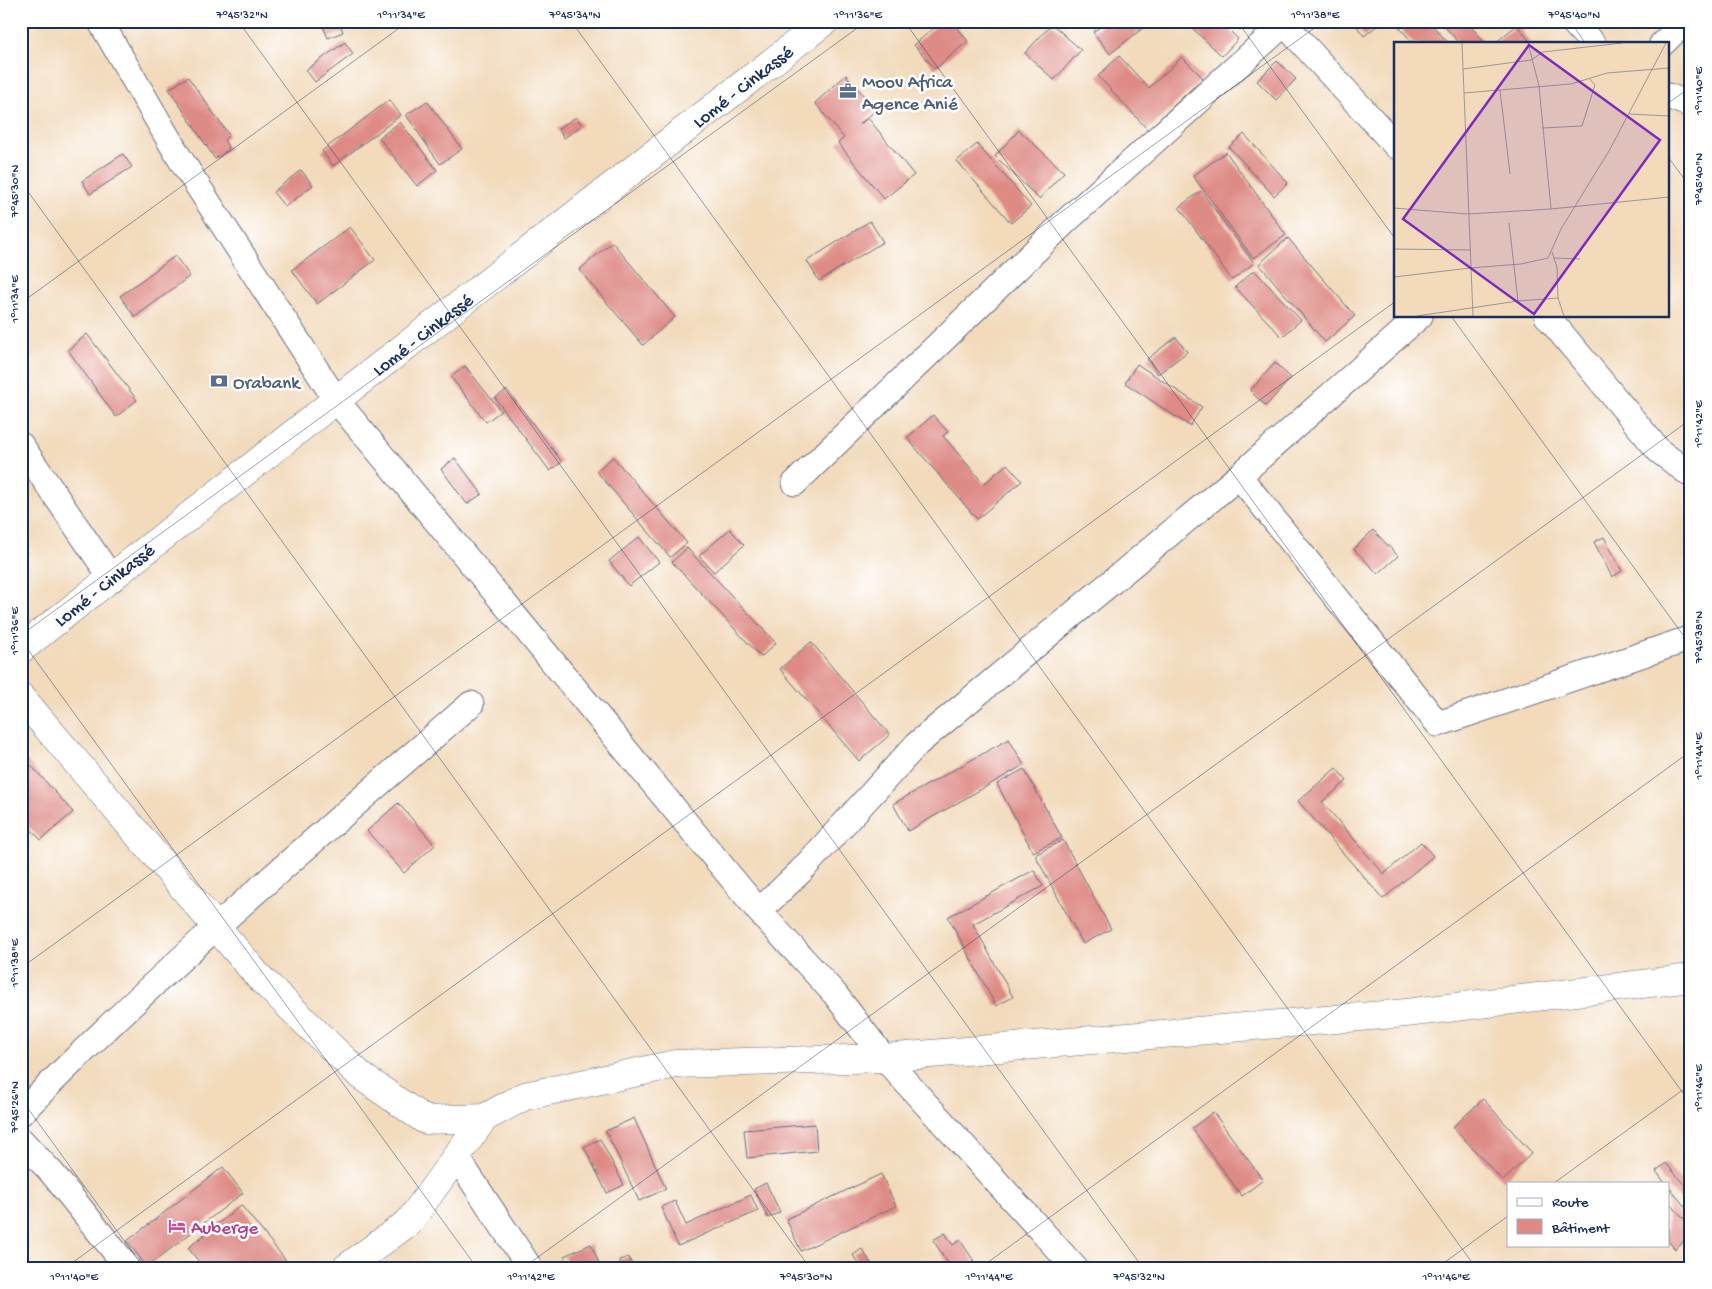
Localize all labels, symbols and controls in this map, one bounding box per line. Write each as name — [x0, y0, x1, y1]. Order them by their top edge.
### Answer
text: 7°45'32"N — [215, 9, 268, 23]
text: 1°11'34"E — [376, 9, 425, 23]
text: 7°45'34"N — [548, 9, 601, 23]
text: 1°11'36"E — [833, 9, 882, 23]
text: 1°11'38"E — [1290, 9, 1340, 23]
text: 7°45'40"N — [1547, 9, 1600, 23]
street label: Lomé - Cinkassé — [689, 42, 799, 135]
inset map — [1394, 42, 1670, 318]
text: 1°11'40"E — [1693, 67, 1707, 116]
place label: Moov Africa Agence Anié — [862, 72, 958, 117]
office icon: Moov Africa Agence Anié — [838, 81, 858, 101]
text: 7°45'40"N — [1693, 153, 1707, 206]
text: 7°45'30"N — [9, 165, 23, 218]
text: 1°11'34"E — [9, 275, 23, 324]
street label: Lomé - Cinkassé — [369, 290, 479, 383]
bank icon: Orabank — [209, 371, 229, 391]
place label: Orabank — [233, 373, 301, 396]
text: 1°11'42"E — [1693, 400, 1707, 449]
street label: Lomé - Cinkassé — [51, 540, 160, 633]
text: 1°11'36"E — [9, 607, 23, 656]
text: 7°45'38"N — [1693, 611, 1707, 664]
text: 1°11'44"E — [1693, 732, 1707, 780]
text: 1°11'38"E — [9, 938, 23, 988]
text: 1°11'46"E — [1693, 1064, 1707, 1113]
text: 7°45'26"N — [9, 1081, 23, 1134]
legend — [1507, 1182, 1670, 1246]
text: Route — [1552, 1194, 1589, 1212]
hotel icon: Auberge — [167, 1216, 187, 1236]
place label: Auberge — [191, 1218, 258, 1241]
text: Bâtiment — [1551, 1220, 1611, 1238]
text: 1°11'40"E — [49, 1271, 98, 1285]
text: 1°11'42"E — [506, 1271, 555, 1285]
text: 7°45'30"N — [779, 1271, 832, 1285]
text: 1°11'44"E — [965, 1271, 1013, 1285]
text: 7°45'32"N — [1112, 1271, 1165, 1285]
text: 1°11'46"E — [1421, 1271, 1470, 1285]

